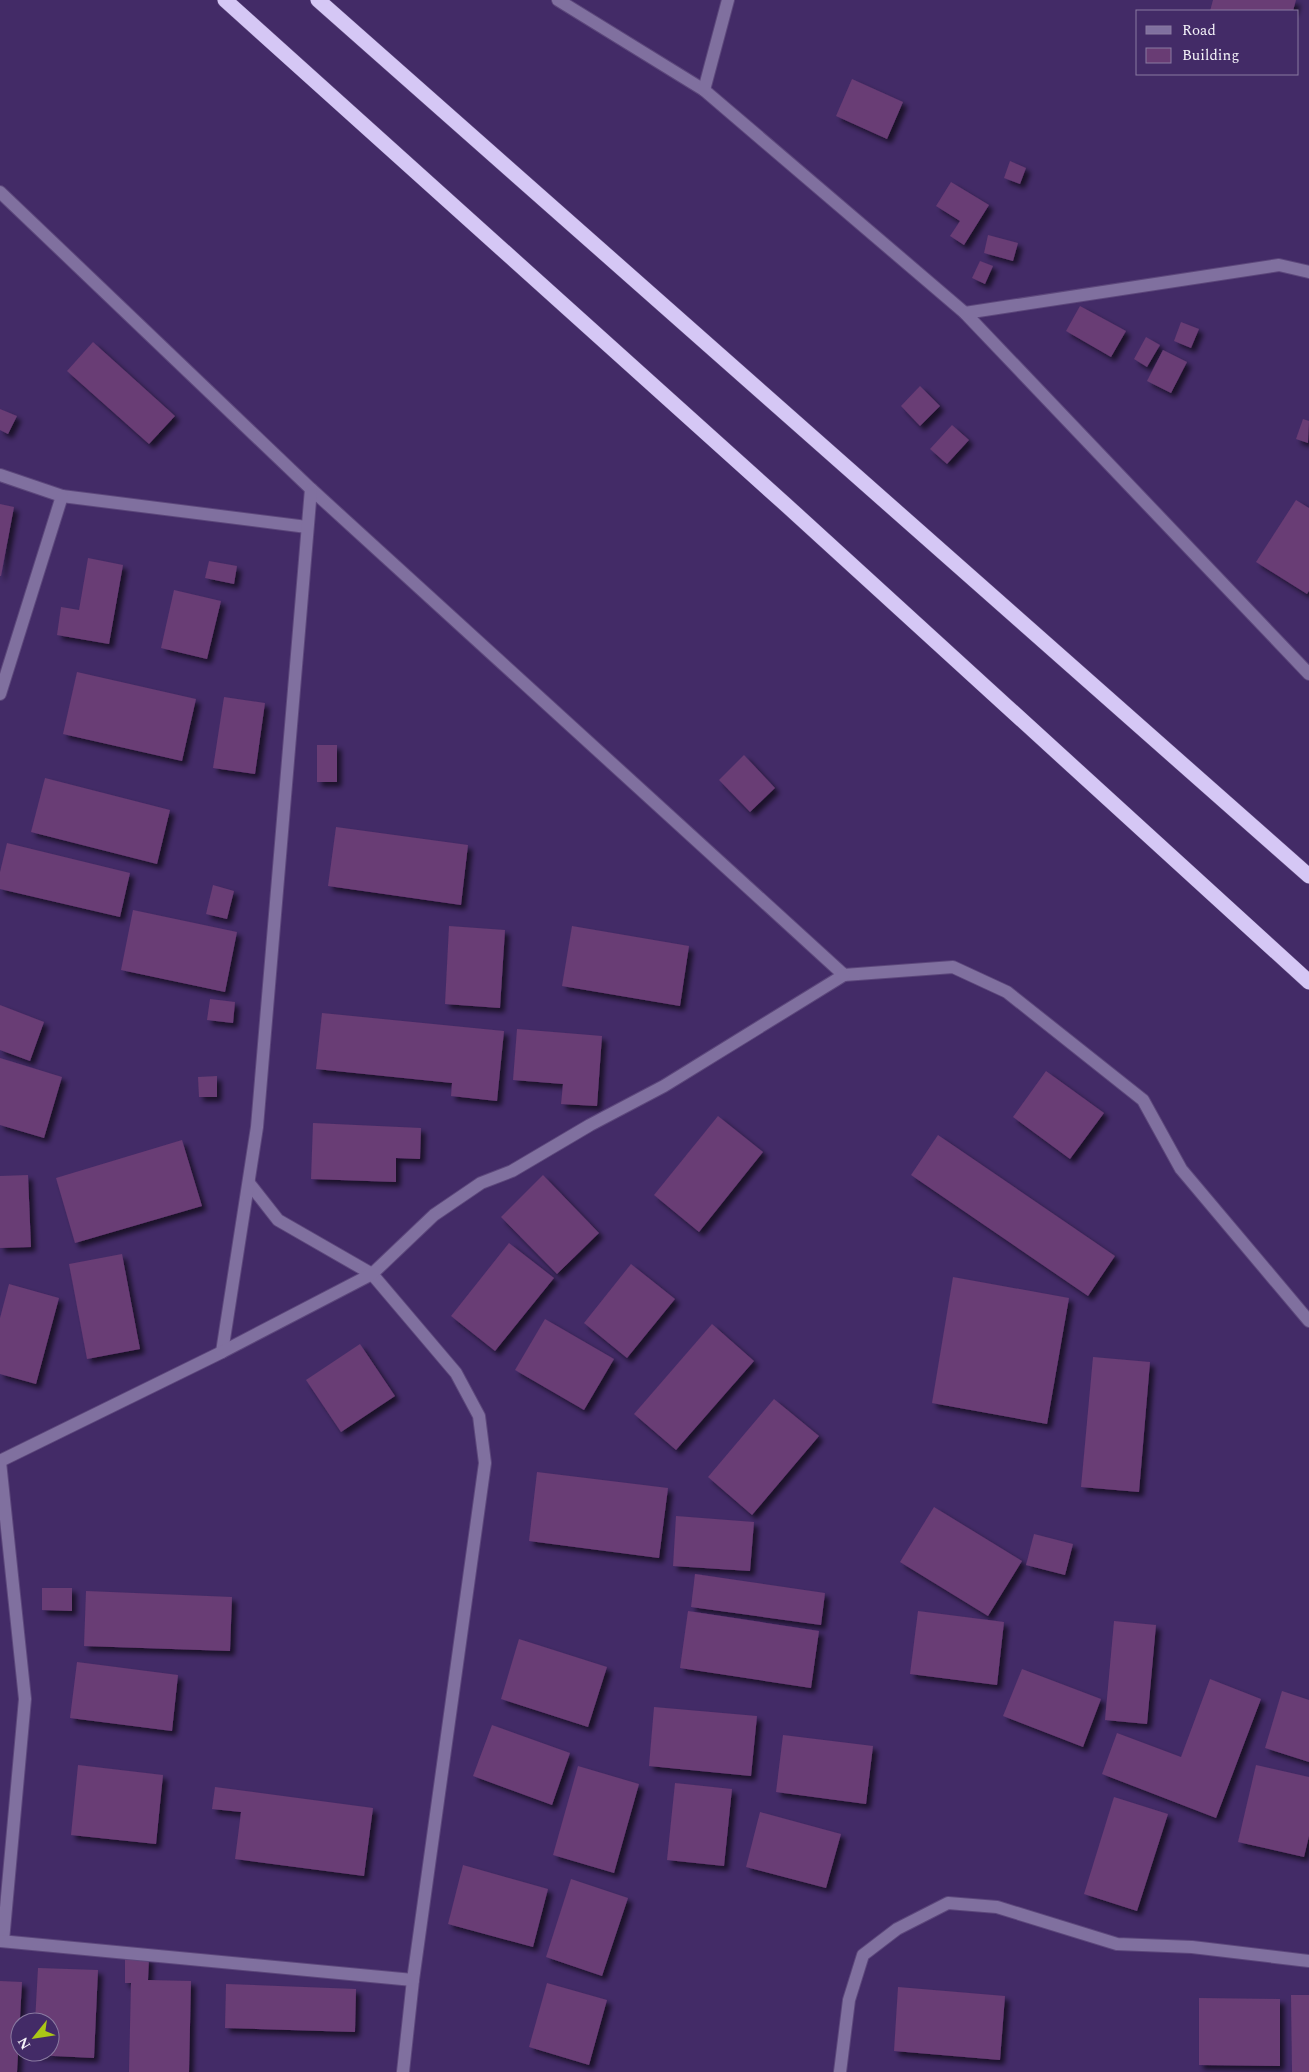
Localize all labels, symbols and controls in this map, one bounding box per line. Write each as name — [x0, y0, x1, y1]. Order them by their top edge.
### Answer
legend — [1136, 10, 1299, 75]
text: Road — [1182, 19, 1216, 42]
text: Building — [1182, 44, 1239, 67]
north arrow — [10, 2012, 60, 2062]
text: N — [12, 2033, 36, 2053]

